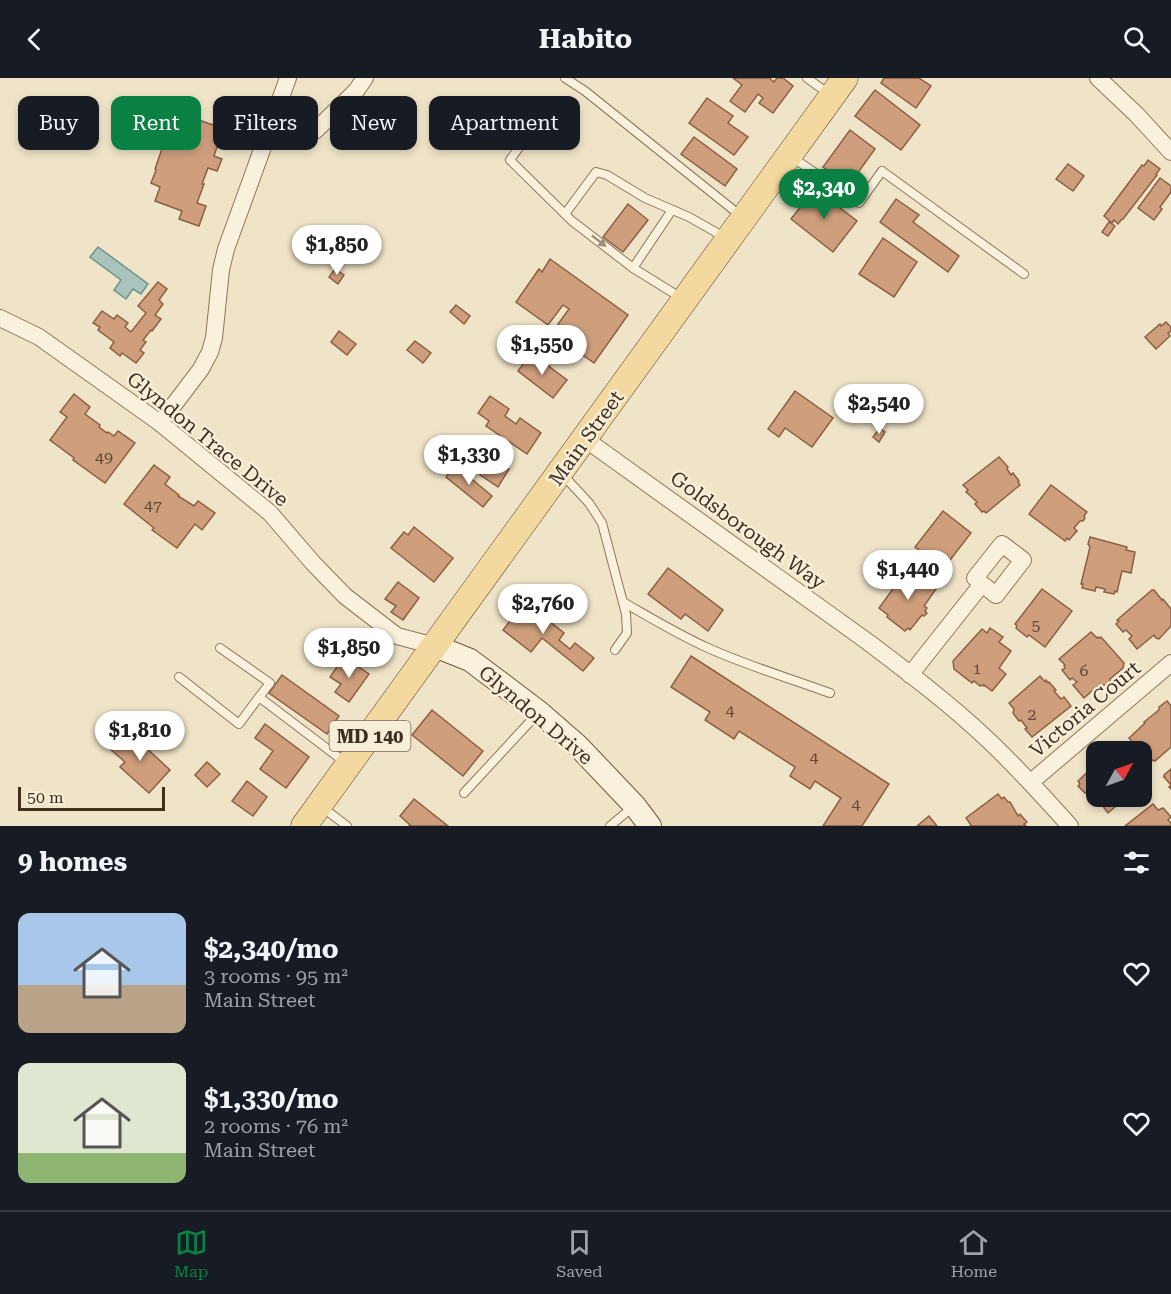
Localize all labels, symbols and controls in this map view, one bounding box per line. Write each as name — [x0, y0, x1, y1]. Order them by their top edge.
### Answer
icon: back — [18, 23, 51, 56]
text: Habito — [539, 23, 632, 55]
icon: search — [1120, 23, 1153, 56]
chip: Buy — [18, 96, 99, 150]
chip: Rent — [111, 96, 201, 150]
chip: Filters — [213, 96, 318, 150]
chip: New — [330, 96, 417, 150]
chip: Apartment — [429, 96, 580, 150]
pin: $2,340 — [775, 169, 873, 220]
text: $2,340 — [793, 176, 855, 200]
pin: $1,850 — [288, 225, 386, 276]
text: $1,850 — [306, 232, 368, 256]
one-way arrow — [591, 235, 606, 247]
pin: $1,550 — [493, 325, 591, 376]
text: $1,550 — [511, 332, 573, 356]
street label: Glyndon Trace Drive — [122, 367, 294, 511]
pin: $2,540 — [830, 384, 928, 435]
street label: Main Street — [544, 385, 629, 490]
text: $2,540 — [848, 391, 910, 415]
pin: $1,330 — [420, 435, 518, 486]
text: $1,330 — [438, 442, 500, 466]
house number: 49 — [95, 448, 113, 467]
street label: Goldsborough Way — [666, 466, 830, 594]
house number: 47 — [144, 496, 162, 515]
pin: $1,440 — [859, 550, 957, 601]
text: $1,440 — [877, 557, 939, 581]
pin: $2,760 — [494, 584, 592, 635]
text: $2,760 — [512, 591, 574, 615]
house number: 5 — [1032, 616, 1041, 635]
pin: $1,850 — [300, 628, 398, 679]
text: $1,850 — [318, 635, 380, 659]
street label: Victoria Court — [1025, 656, 1146, 762]
house number: 1 — [973, 659, 982, 678]
street label: Glyndon Drive — [474, 660, 598, 770]
house number: 6 — [1080, 661, 1089, 680]
house number: 4 — [726, 701, 735, 720]
house number: 2 — [1028, 705, 1037, 724]
pin: $1,810 — [91, 711, 189, 762]
text: $1,810 — [109, 718, 171, 742]
road number: MD 140 — [330, 721, 410, 751]
north arrow — [1086, 741, 1152, 807]
map controls — [1086, 741, 1152, 807]
house number: 4 — [810, 748, 819, 767]
scale bar — [18, 784, 165, 812]
text: 50 m — [27, 788, 64, 807]
house number: 4 — [852, 795, 861, 814]
icon: filters — [1120, 846, 1153, 879]
text: 9 homes — [18, 847, 127, 877]
text: $2,340/mo — [204, 934, 339, 964]
icon: home — [66, 937, 138, 1009]
icon: heart — [1120, 957, 1153, 990]
text: 3 rooms · 95 m² — [204, 964, 348, 988]
text: Main Street — [204, 988, 315, 1012]
text: $1,330/mo — [204, 1084, 339, 1114]
icon: home — [66, 1087, 138, 1159]
icon: heart — [1120, 1107, 1153, 1140]
text: 2 rooms · 76 m² — [204, 1114, 348, 1138]
text: Main Street — [204, 1138, 315, 1162]
tab: Map — [174, 1226, 208, 1281]
tab: Saved — [556, 1226, 603, 1281]
tab: Home — [951, 1226, 997, 1281]

